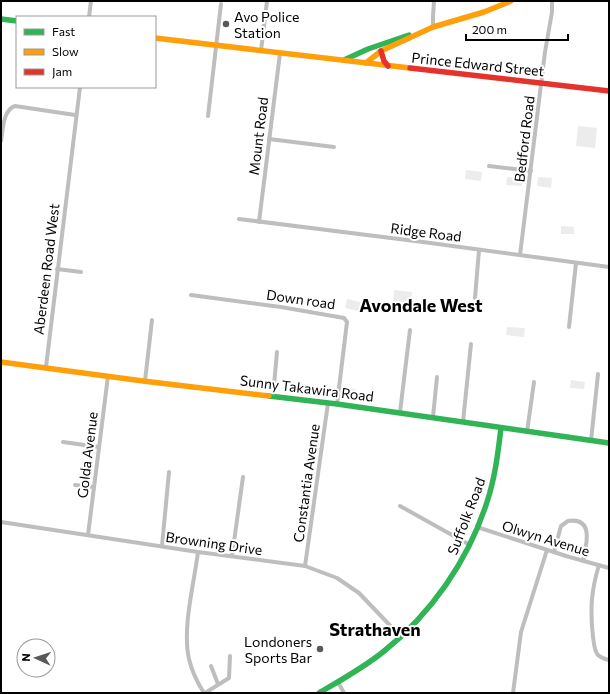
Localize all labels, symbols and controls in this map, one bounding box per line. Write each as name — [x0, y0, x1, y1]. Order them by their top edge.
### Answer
place label: Avo Police Station — [234, 8, 299, 41]
legend — [16, 16, 156, 88]
scale bar — [466, 16, 568, 42]
marker: Avo Police Station — [221, 19, 231, 29]
text: 200 m — [472, 22, 507, 36]
text: Fast — [52, 24, 75, 38]
text: Slow — [52, 44, 79, 58]
street label: Prince Edward Street — [411, 49, 546, 79]
text: Jam — [52, 64, 72, 79]
street label: Bedford Road — [510, 95, 538, 183]
street label: Mount Road — [245, 96, 271, 176]
street label: Aberdeen Road West — [29, 202, 63, 336]
street label: Ridge Road — [390, 219, 462, 245]
street label: Down road — [265, 286, 337, 312]
district label: Avondale West — [359, 294, 483, 316]
street label: Sunny Takawira Road — [239, 371, 375, 405]
street label: Golda Avenue — [73, 411, 101, 499]
street label: Constantia Avenue — [289, 423, 323, 543]
street label: Suffolk Road — [443, 475, 489, 557]
street label: Olwyn Avenue — [500, 517, 592, 559]
street label: Browning Drive — [165, 528, 263, 558]
district label: Strathaven — [329, 618, 421, 640]
place label: Londoners Sports Bar — [244, 633, 312, 666]
north arrow — [16, 638, 56, 678]
marker: Londoners Sports Bar — [315, 644, 325, 654]
text: N — [19, 653, 32, 662]

